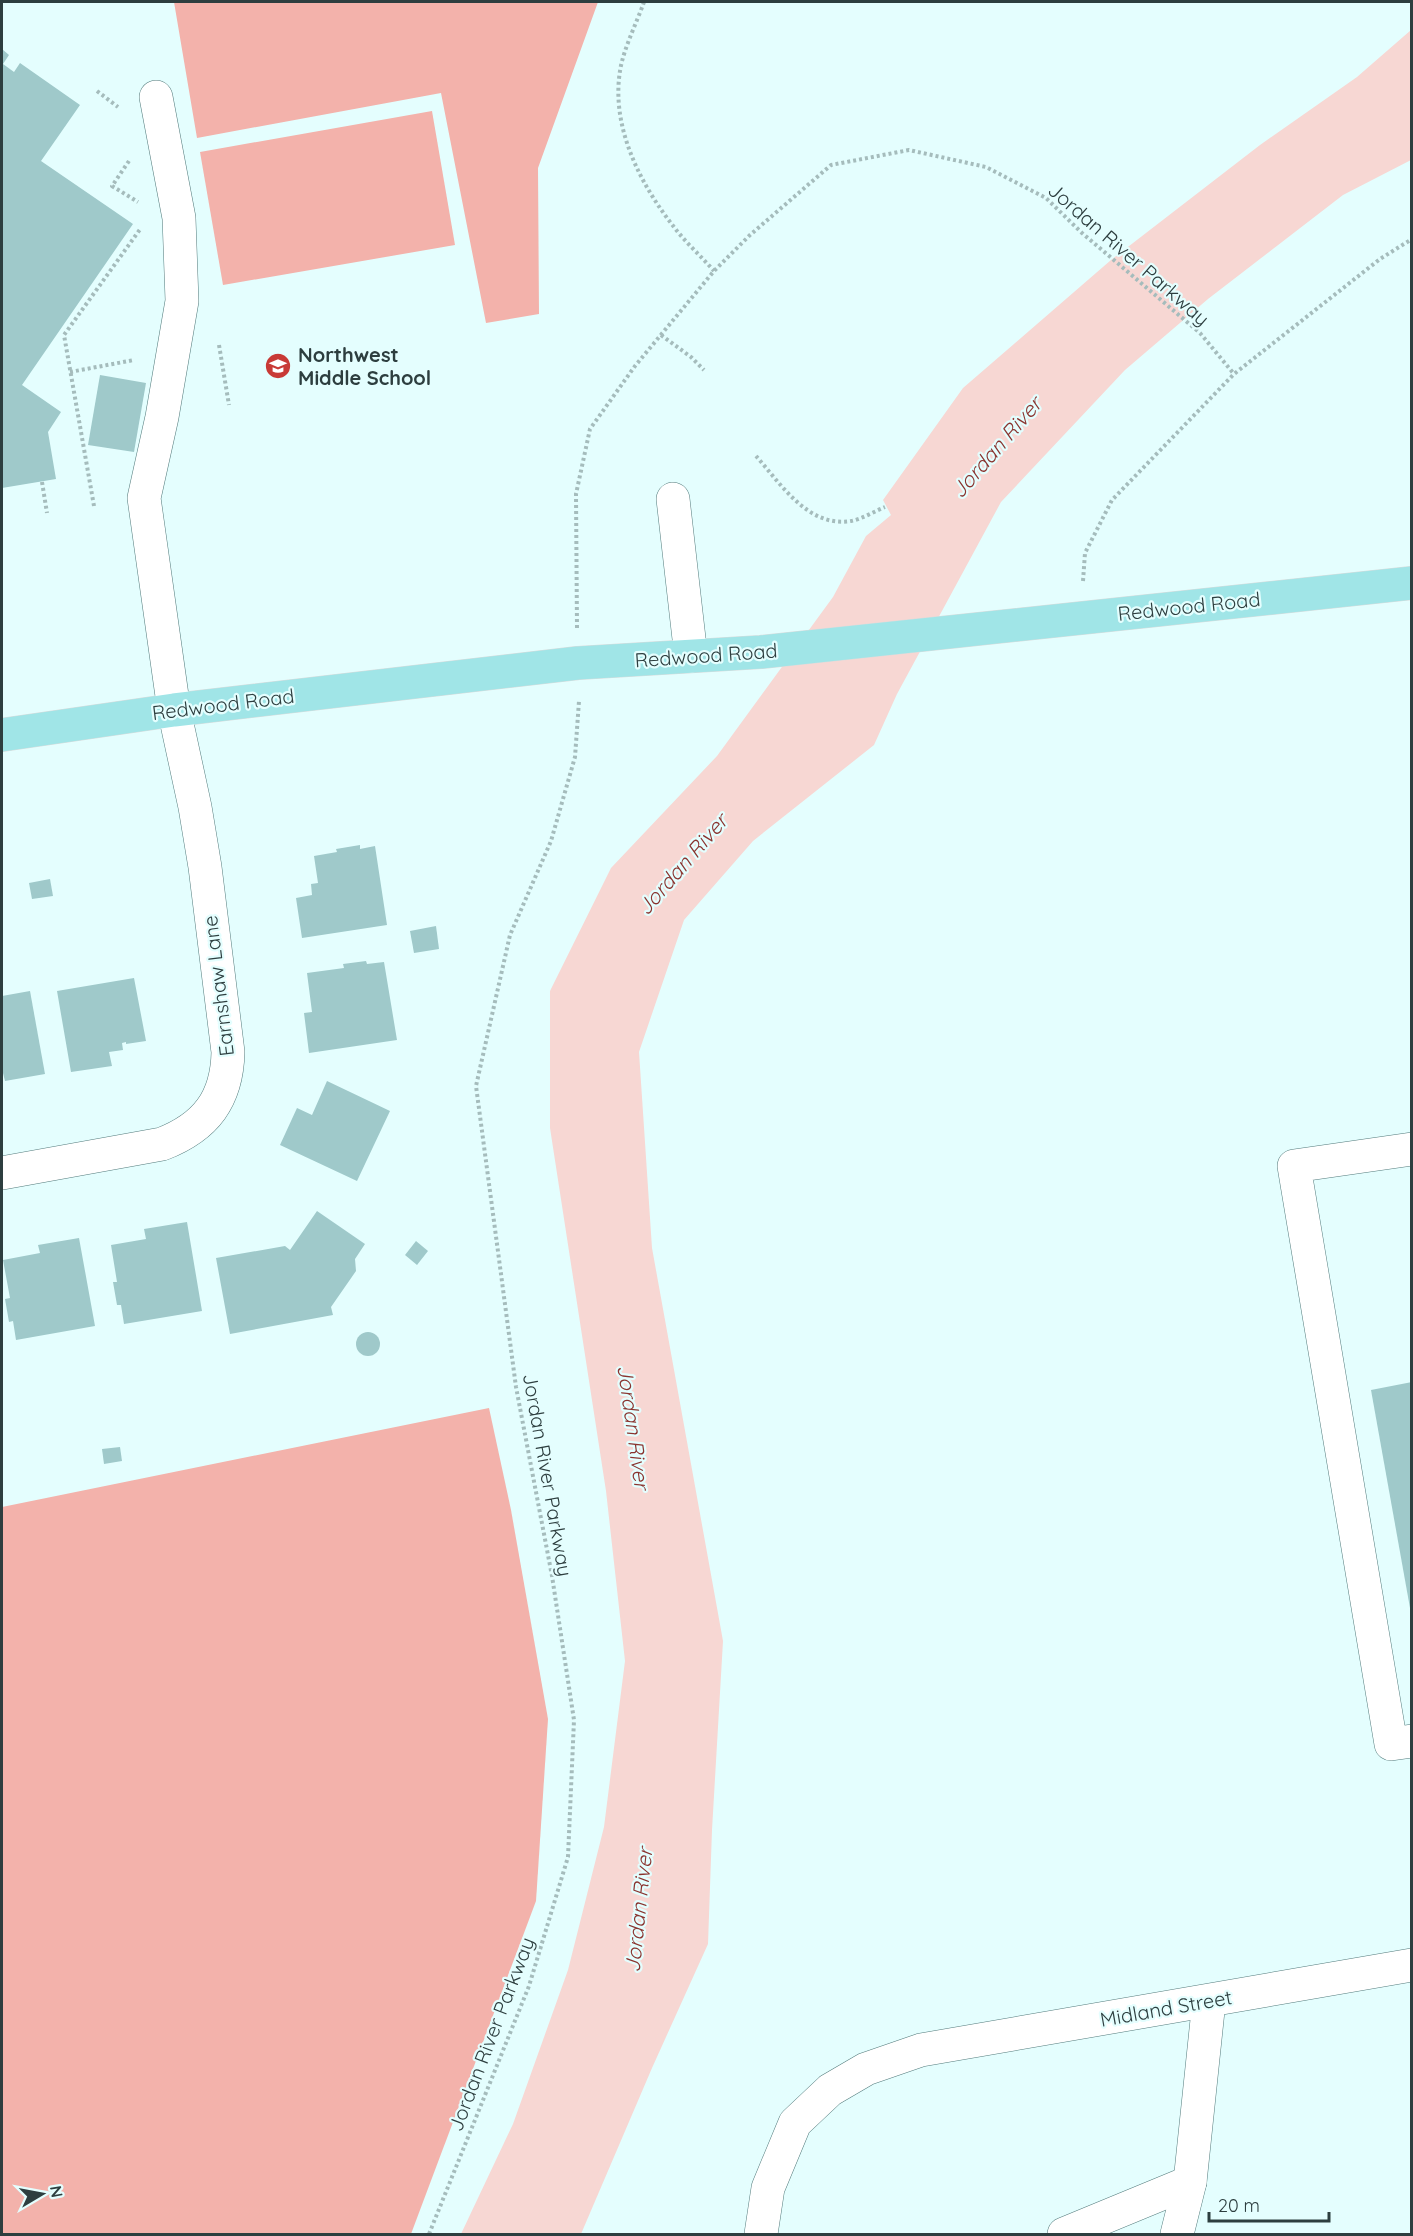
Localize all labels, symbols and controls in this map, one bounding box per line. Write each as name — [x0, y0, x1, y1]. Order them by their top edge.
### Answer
street label: Jordan River Parkway — [1043, 177, 1215, 331]
place label: Northwest Middle School — [298, 342, 431, 390]
school or university icon: Northwest Middle School — [263, 351, 293, 381]
water label: Jordan River — [945, 389, 1049, 503]
street label: Redwood Road — [1117, 586, 1261, 626]
street label: Redwood Road — [634, 638, 778, 672]
street label: Redwood Road — [150, 683, 296, 725]
water label: Jordan River — [631, 806, 735, 920]
street label: Earnshaw Lane — [197, 914, 239, 1058]
water label: Jordan River — [612, 1363, 656, 1494]
street label: Jordan River Parkway — [518, 1372, 578, 1578]
water label: Jordan River — [619, 1844, 658, 1974]
street label: Jordan River Parkway — [442, 1934, 540, 2134]
street label: Midland Street — [1098, 1984, 1234, 2032]
north arrow — [12, 2164, 72, 2224]
text: N — [46, 2184, 68, 2199]
scale bar — [1209, 2185, 1329, 2223]
text: 20 m — [1218, 2194, 1260, 2217]

